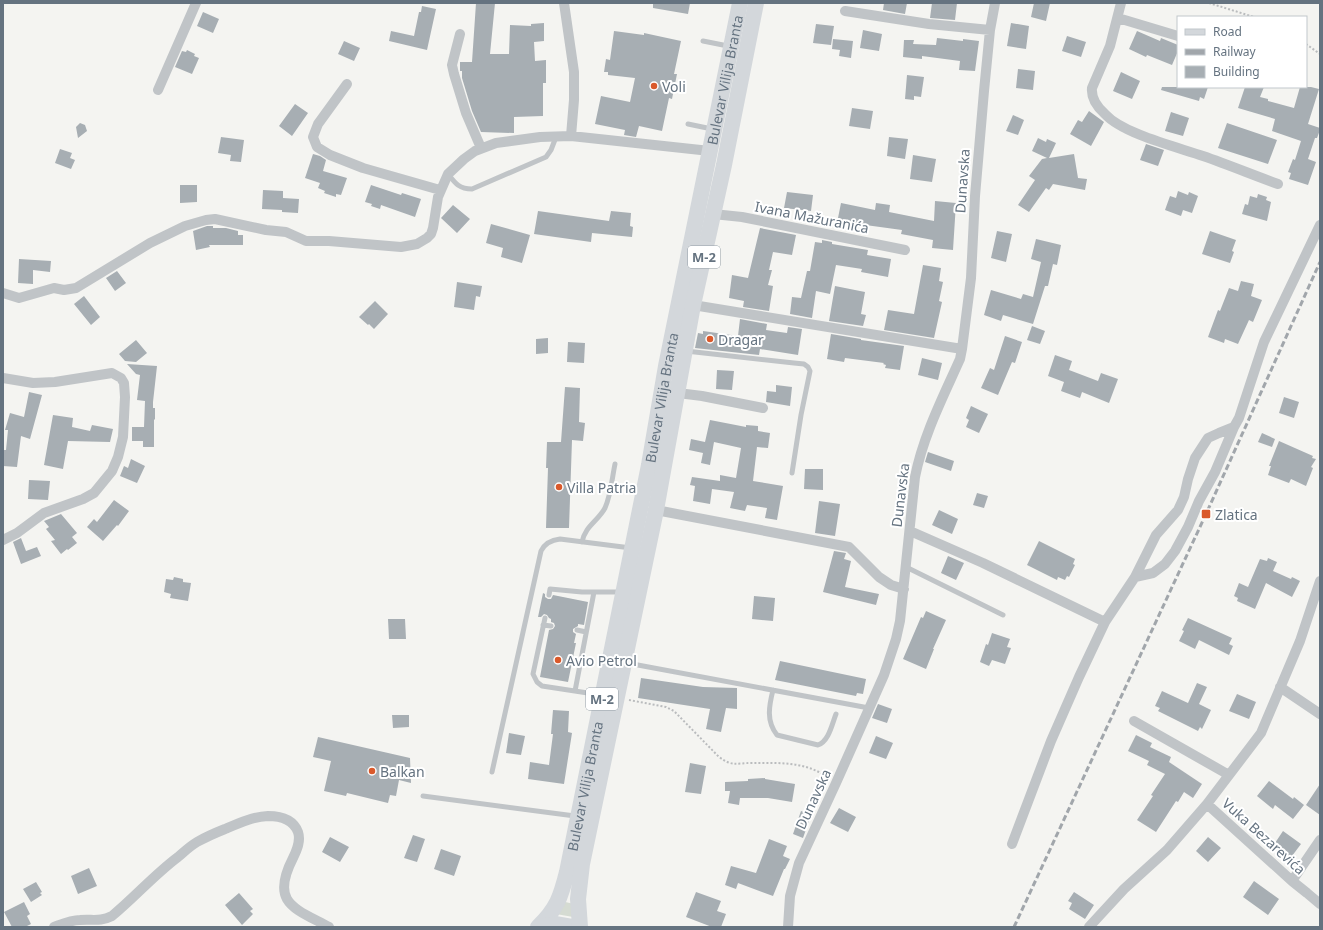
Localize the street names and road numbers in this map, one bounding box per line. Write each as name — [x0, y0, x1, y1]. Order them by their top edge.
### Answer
street label: Bulevar Vilija Branta — [702, 13, 747, 146]
street label: Dunavska — [950, 148, 974, 214]
street label: Ivana Mažuranića — [753, 197, 871, 237]
road number: M-2 — [688, 246, 720, 268]
street label: Bulevar Vilija Branta — [640, 331, 682, 464]
street label: Dunavska — [887, 462, 913, 528]
road number: M-2 — [586, 688, 618, 710]
street label: Bulevar Vilija Branta — [562, 720, 607, 853]
street label: Dunavska — [791, 766, 835, 832]
street label: Vuka Bezarevića — [1218, 794, 1310, 878]

